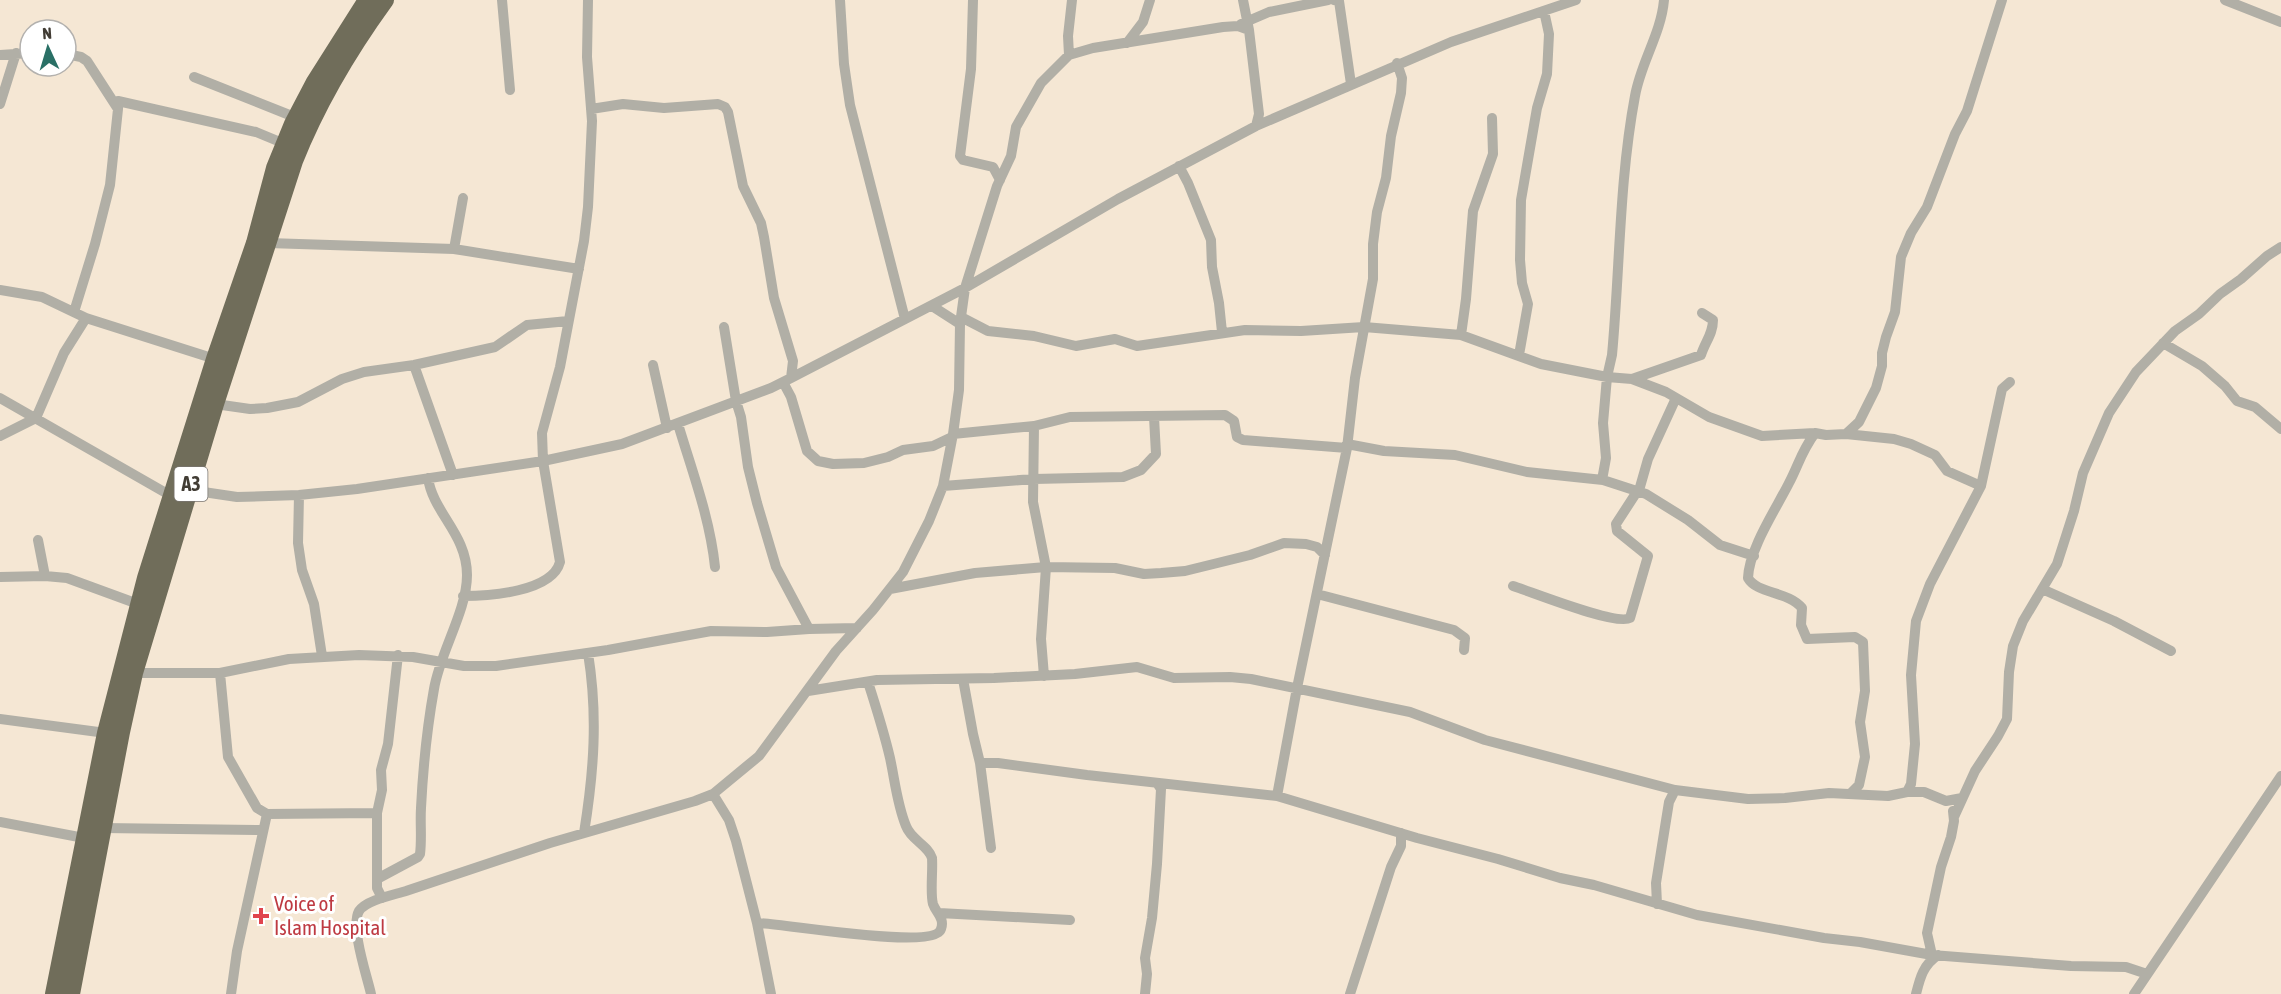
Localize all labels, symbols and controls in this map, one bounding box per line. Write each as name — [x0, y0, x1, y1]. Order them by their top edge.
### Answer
north arrow — [18, 18, 78, 78]
text: N — [42, 24, 52, 42]
road number: A3 — [174, 467, 207, 501]
place label: Voice of Islam Hospital — [274, 891, 386, 939]
marker: Voice of Islam Hospital — [252, 907, 270, 925]

